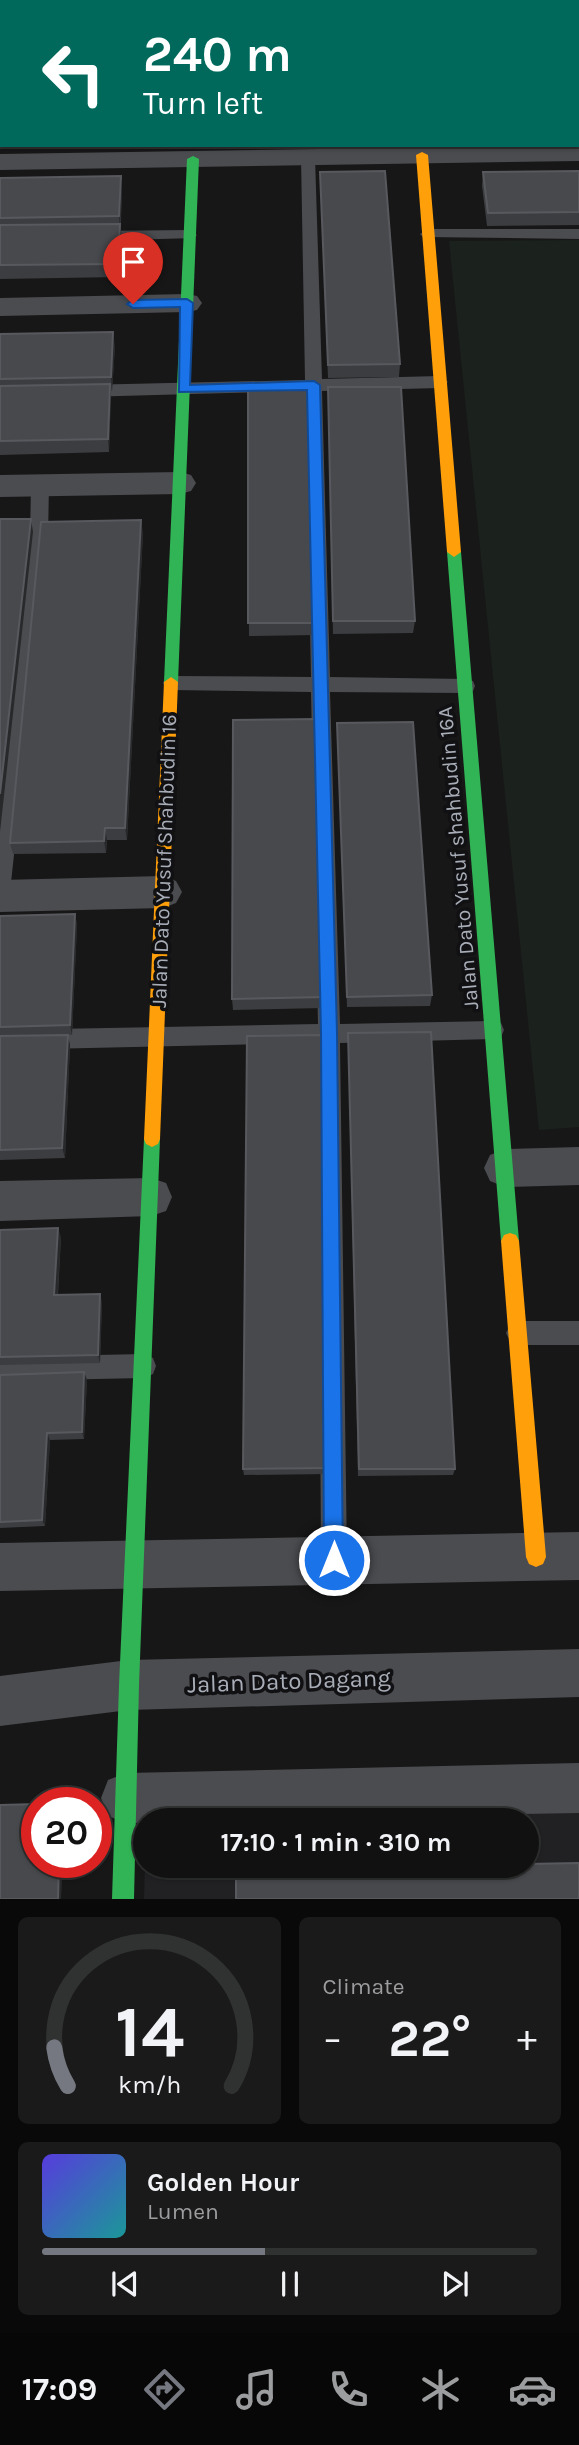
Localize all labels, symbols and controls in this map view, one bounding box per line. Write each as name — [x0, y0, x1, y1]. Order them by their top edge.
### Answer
text: 240 m — [143, 26, 292, 83]
icon: left — [28, 28, 119, 119]
text: Turn left — [143, 85, 263, 122]
pin — [103, 232, 163, 304]
icon: arrive — [114, 243, 152, 281]
street label: Jalan Dato Yusuf shahbudin 16A — [433, 705, 483, 1011]
street label: Jalan Dato Yusuf Shahbudin 16 — [147, 714, 181, 1008]
position arrow — [297, 1523, 371, 1597]
street label: Jalan Dato Dagang — [187, 1663, 392, 1699]
speed limit sign: 20 — [21, 1787, 112, 1878]
text: 17:10 · 1 min · 310 m — [221, 1827, 451, 1858]
text: Climate — [323, 1973, 405, 2000]
text: 14 — [115, 1990, 184, 2075]
text: 22° — [388, 2008, 471, 2069]
text: − — [323, 2016, 342, 2061]
text: + — [517, 2016, 537, 2061]
text: km/h — [118, 2070, 181, 2099]
text: Golden Hour — [147, 2167, 299, 2198]
text: Lumen — [147, 2198, 219, 2225]
icon: previous — [106, 2265, 144, 2303]
icon: pause — [271, 2265, 309, 2303]
icon: next — [436, 2265, 474, 2303]
icon: directions — [140, 2365, 189, 2414]
icon: music — [232, 2365, 281, 2414]
icon: phone — [324, 2365, 373, 2414]
icon: climate — [416, 2365, 465, 2414]
icon: car — [508, 2365, 557, 2414]
text: 17:09 — [22, 2371, 97, 2408]

